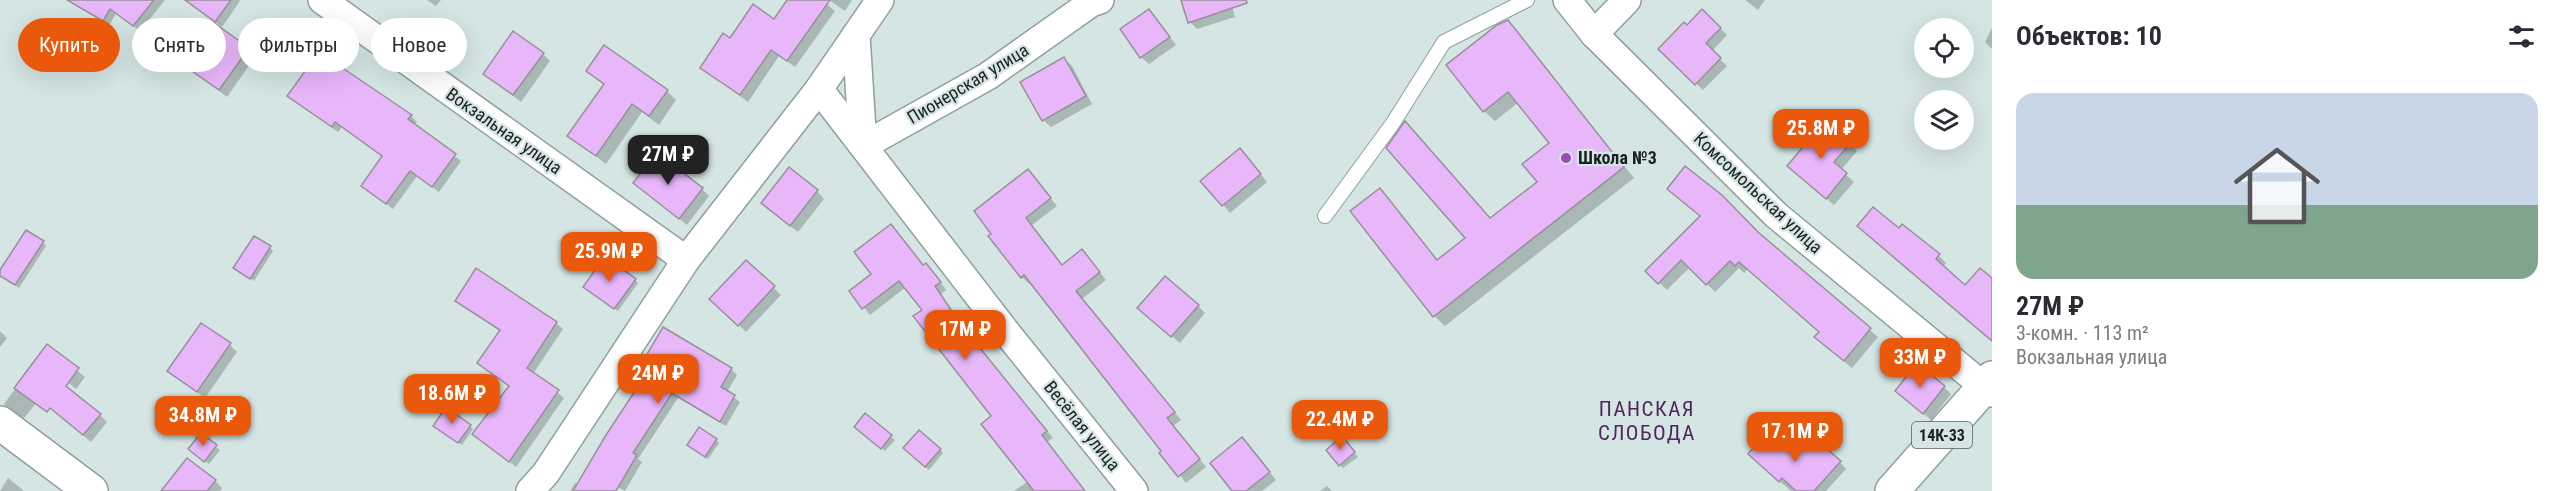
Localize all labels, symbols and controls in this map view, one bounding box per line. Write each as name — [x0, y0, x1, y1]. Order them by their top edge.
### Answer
chip: Купить — [18, 18, 120, 72]
chip: Снять — [132, 18, 226, 72]
chip: Фильтры — [238, 18, 359, 72]
chip: Новое — [371, 18, 467, 72]
map controls — [1914, 18, 1974, 150]
button: locate — [1914, 18, 1974, 78]
icon: filters — [2505, 20, 2538, 53]
text: Объектов: 10 — [2016, 21, 2162, 51]
street label: Пионерская улица — [903, 39, 1032, 128]
street label: Вокзальная улица — [443, 83, 566, 178]
button: layers — [1914, 90, 1974, 150]
pin: 25.8M ₽ — [1766, 109, 1876, 160]
text: 25.8M ₽ — [1787, 116, 1855, 140]
street label: Комсомольская улица — [1690, 128, 1827, 258]
icon: home — [2223, 132, 2331, 240]
pin: 27M ₽ — [626, 135, 710, 186]
text: 27M ₽ — [642, 142, 694, 166]
place label: Школа №3 — [1578, 147, 1657, 168]
marker: Школа №3 — [1559, 151, 1573, 165]
pin: 25.9M ₽ — [554, 232, 664, 283]
text: 25.9M ₽ — [575, 239, 643, 263]
text: 27M ₽ — [2016, 291, 2084, 321]
pin: 17M ₽ — [923, 310, 1007, 361]
text: 17M ₽ — [939, 317, 991, 341]
text: 3-комн. · 113 m² — [2016, 321, 2149, 345]
pin: 33M ₽ — [1878, 338, 1962, 389]
text: 33M ₽ — [1894, 345, 1946, 369]
text: Вокзальная улица — [2016, 345, 2167, 369]
pin: 24M ₽ — [616, 354, 700, 405]
text: 24M ₽ — [632, 361, 684, 385]
pin: 18.6M ₽ — [397, 374, 507, 425]
street label: Весёлая улица — [1040, 377, 1125, 475]
text: 18.6M ₽ — [418, 381, 486, 405]
pin: 34.8M ₽ — [148, 396, 258, 447]
district label: ПАНСКАЯ СЛОБОДА — [1598, 397, 1696, 445]
pin: 22.4M ₽ — [1285, 400, 1395, 451]
text: 34.8M ₽ — [169, 403, 237, 427]
text: 22.4M ₽ — [1306, 407, 1374, 431]
pin: 17.1M ₽ — [1740, 412, 1850, 463]
text: 17.1M ₽ — [1761, 419, 1829, 443]
road number: 14К-33 — [1912, 422, 1972, 448]

